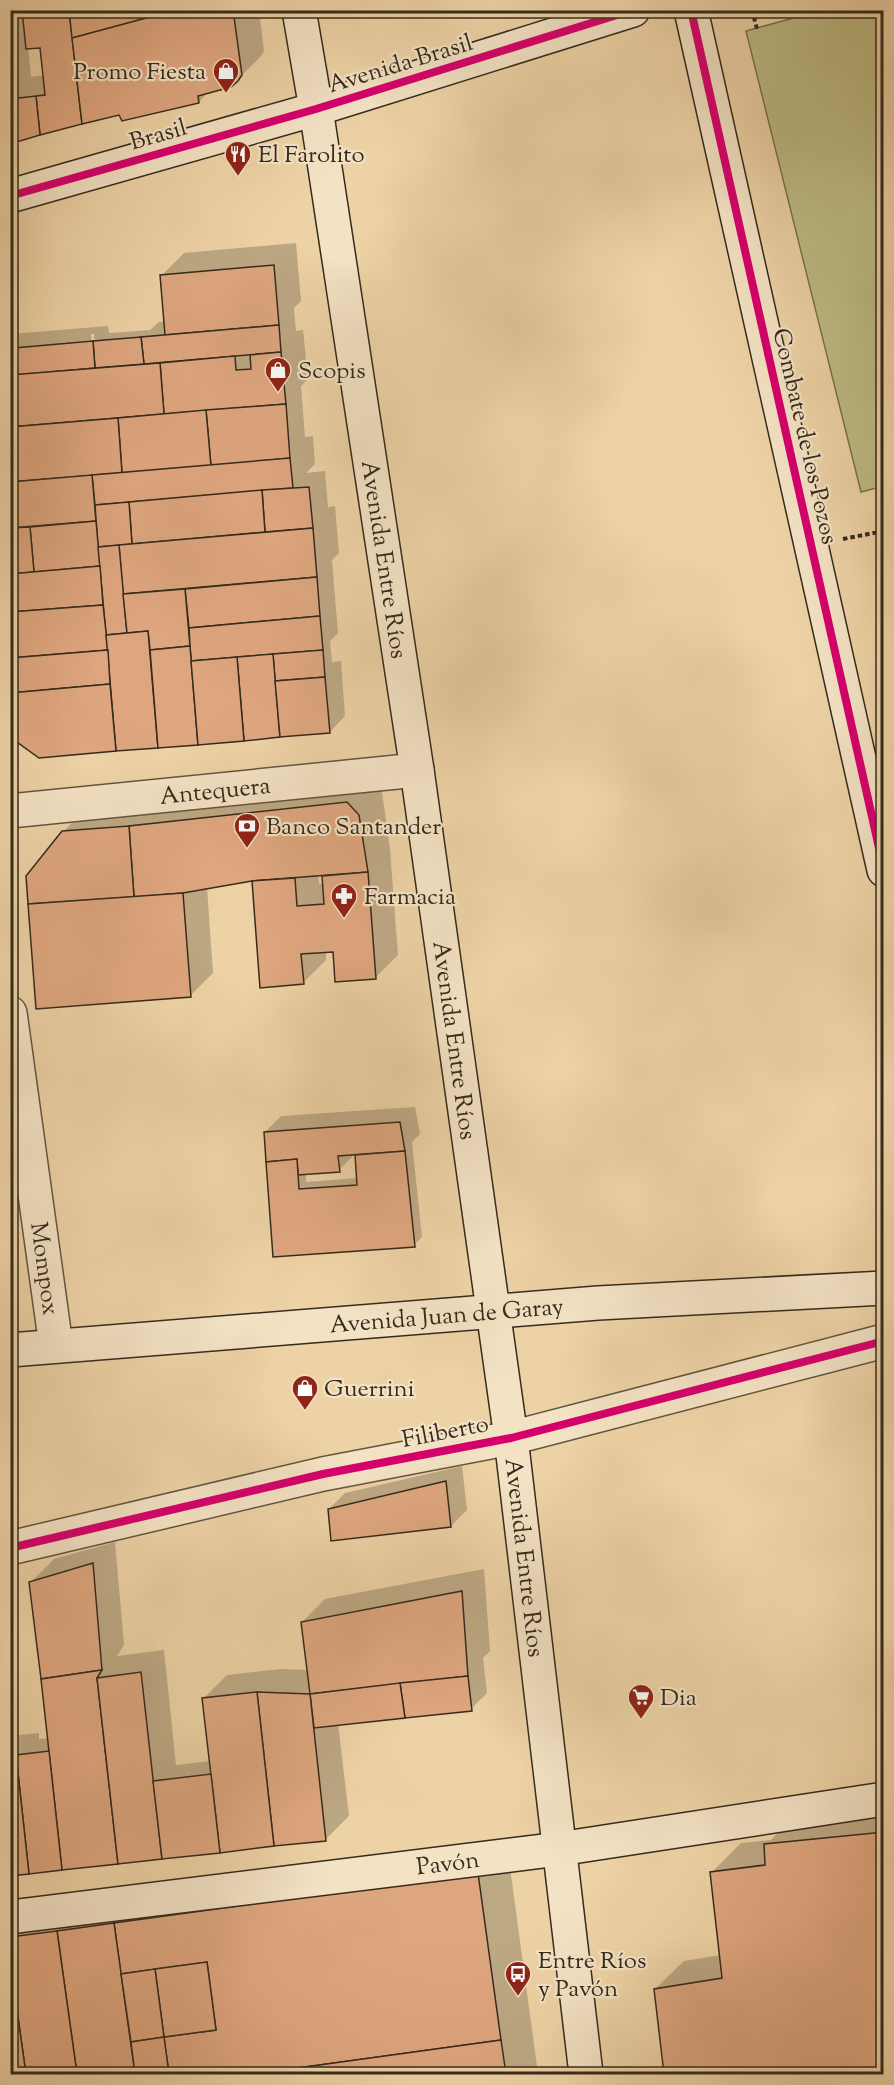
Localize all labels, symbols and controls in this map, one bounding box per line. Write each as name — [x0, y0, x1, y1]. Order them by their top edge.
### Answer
street label: Avenida Brasil — [324, 27, 478, 103]
place label: Promo Fiesta — [73, 56, 206, 90]
shop icon: Promo Fiesta — [211, 56, 241, 94]
street label: Brasil — [126, 111, 191, 160]
restaurant icon: El Farolito — [223, 139, 253, 177]
place label: El Farolito — [258, 139, 365, 173]
street label: Combate de los Pozos — [763, 325, 845, 548]
shop icon: Scopis — [263, 355, 293, 393]
place label: Scopis — [298, 355, 366, 389]
street label: Avenida Entre Ríos — [351, 458, 415, 661]
street label: Antequera — [158, 770, 272, 815]
bank icon: Banco Santander — [232, 811, 262, 849]
place label: Banco Santander — [266, 811, 441, 845]
pharmacy icon: Farmacia — [329, 881, 359, 919]
place label: Farmacia — [364, 881, 456, 915]
street label: Avenida Entre Ríos — [422, 939, 484, 1142]
street label: Mompox — [20, 1220, 67, 1318]
street label: Avenida Juan de Garay — [328, 1291, 565, 1343]
shop icon: Guerrini — [290, 1373, 320, 1411]
place label: Guerrini — [324, 1373, 415, 1407]
street label: Filiberto — [399, 1408, 492, 1458]
street label: Avenida Entre Ríos — [494, 1456, 552, 1659]
supermarket icon: Dia — [626, 1682, 656, 1720]
place label: Dia — [660, 1682, 697, 1716]
street label: Pavón — [414, 1844, 481, 1886]
place label: Entre Ríos y Pavón — [538, 1945, 646, 2007]
bus stop icon: Entre Ríos y Pavón — [503, 1959, 533, 1997]

